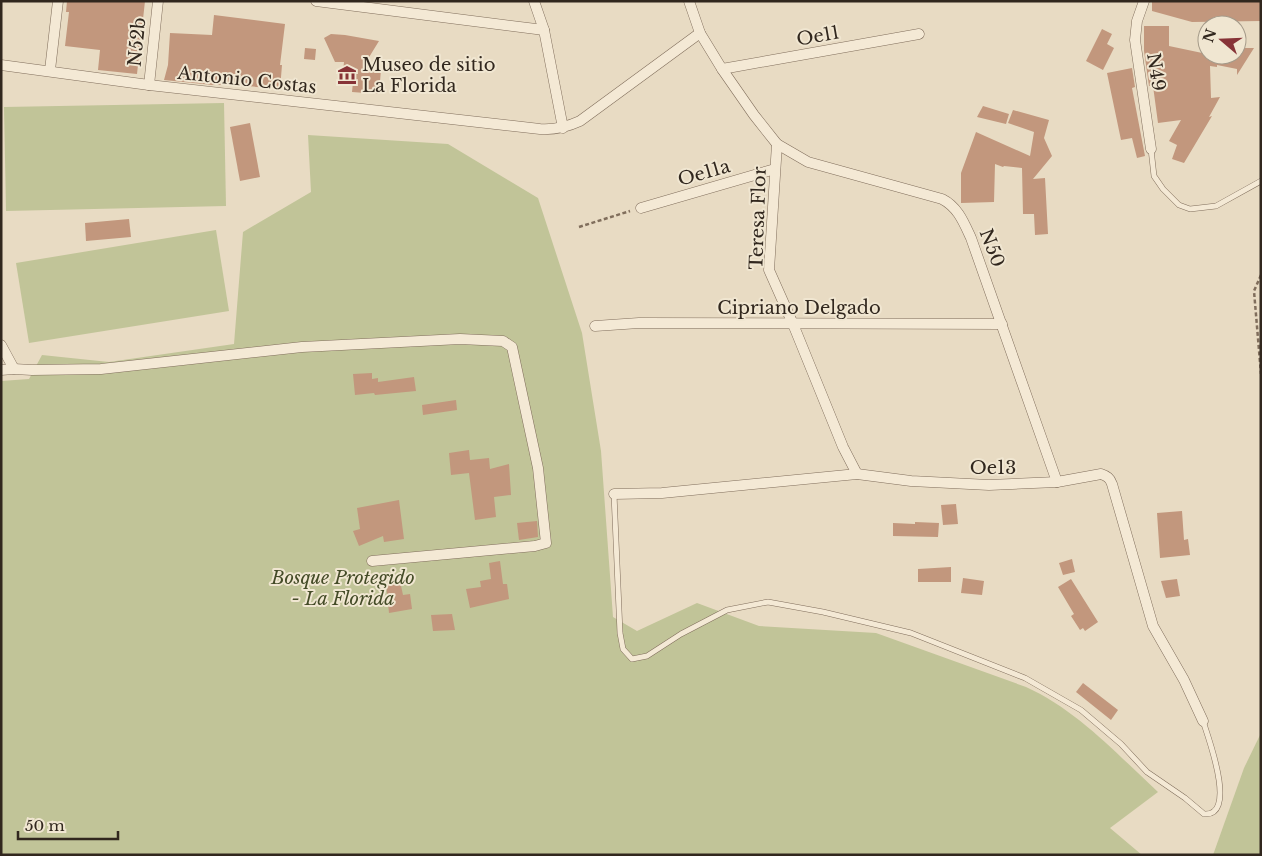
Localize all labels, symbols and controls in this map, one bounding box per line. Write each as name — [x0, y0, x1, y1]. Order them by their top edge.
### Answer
north arrow — [1197, 15, 1247, 65]
street label: N52b — [123, 16, 151, 68]
street label: Oe11 — [795, 21, 841, 51]
text: N — [1199, 27, 1220, 45]
street label: N49 — [1142, 51, 1170, 93]
place label: Museo de sitio La Florida — [362, 54, 495, 97]
street label: Antonio Costas — [175, 62, 318, 98]
museum icon: Museo de sitio La Florida — [336, 64, 358, 86]
street label: Oe11a — [675, 155, 733, 191]
street label: Teresa Flor — [745, 166, 771, 270]
street label: N50 — [975, 226, 1009, 270]
street label: Cipriano Delgado — [717, 297, 881, 319]
street label: Oe13 — [970, 457, 1016, 479]
park label: Bosque Protegido - La Florida — [270, 567, 415, 610]
scale bar — [18, 808, 118, 840]
text: 50 m — [25, 816, 65, 835]

